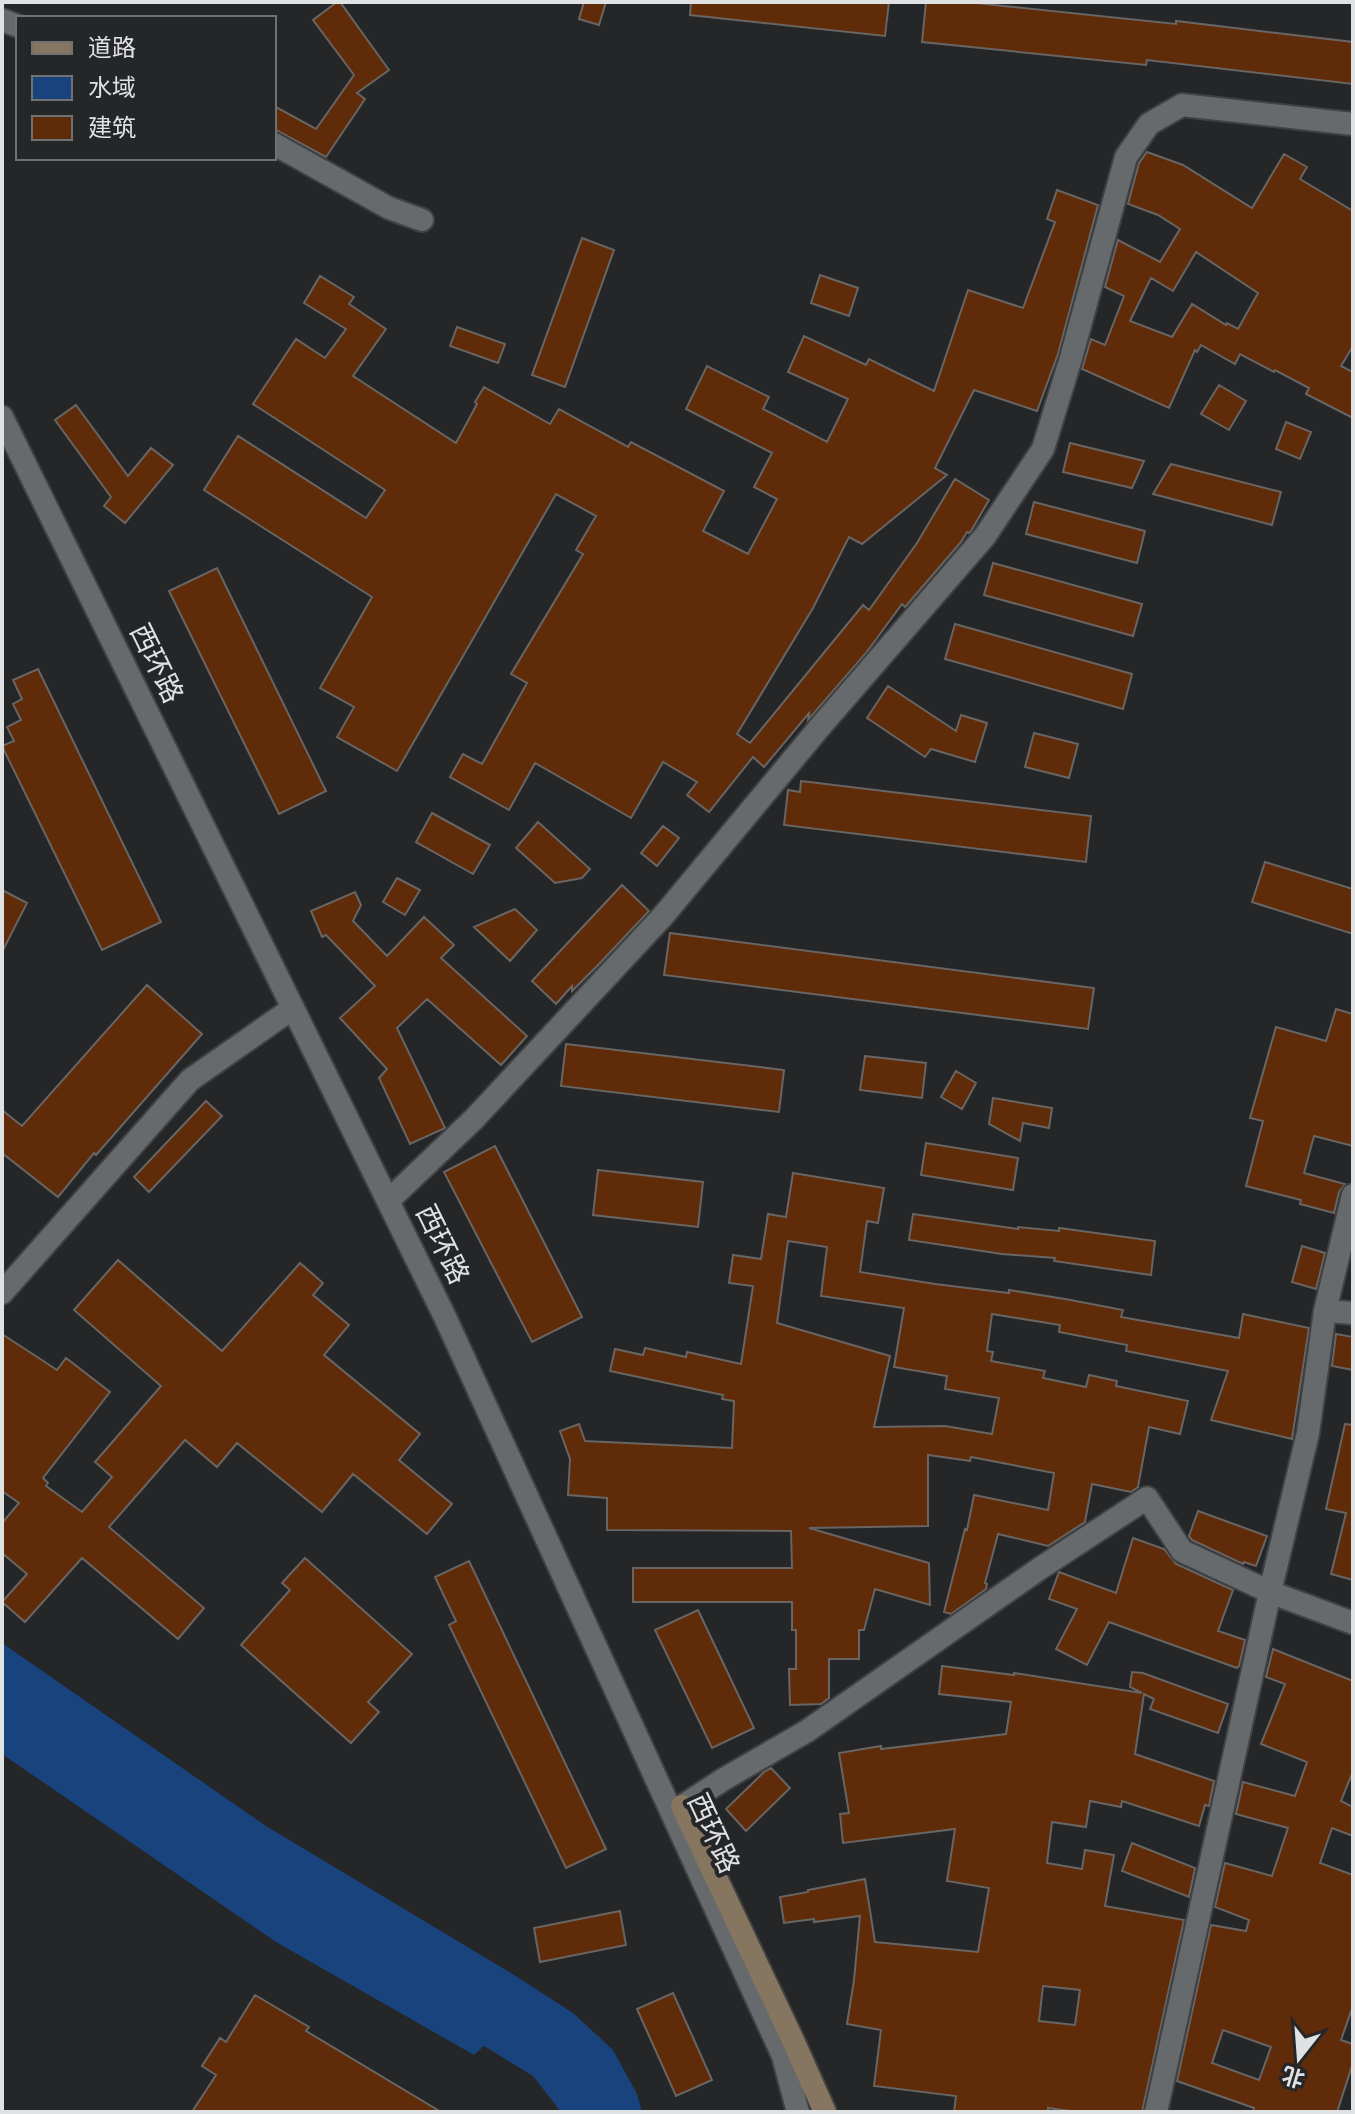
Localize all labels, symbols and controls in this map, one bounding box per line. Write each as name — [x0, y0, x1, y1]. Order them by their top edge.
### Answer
legend — [16, 16, 276, 160]
text: 道路 — [88, 32, 136, 61]
text: 水域 — [88, 72, 136, 101]
text: 建筑 — [88, 112, 136, 141]
street label: 西环路 — [124, 618, 191, 708]
street label: 西环路 — [410, 1199, 477, 1289]
street label: 西环路 — [682, 1788, 747, 1878]
north arrow — [1259, 2018, 1339, 2098]
text: 北 — [1279, 2061, 1307, 2094]

